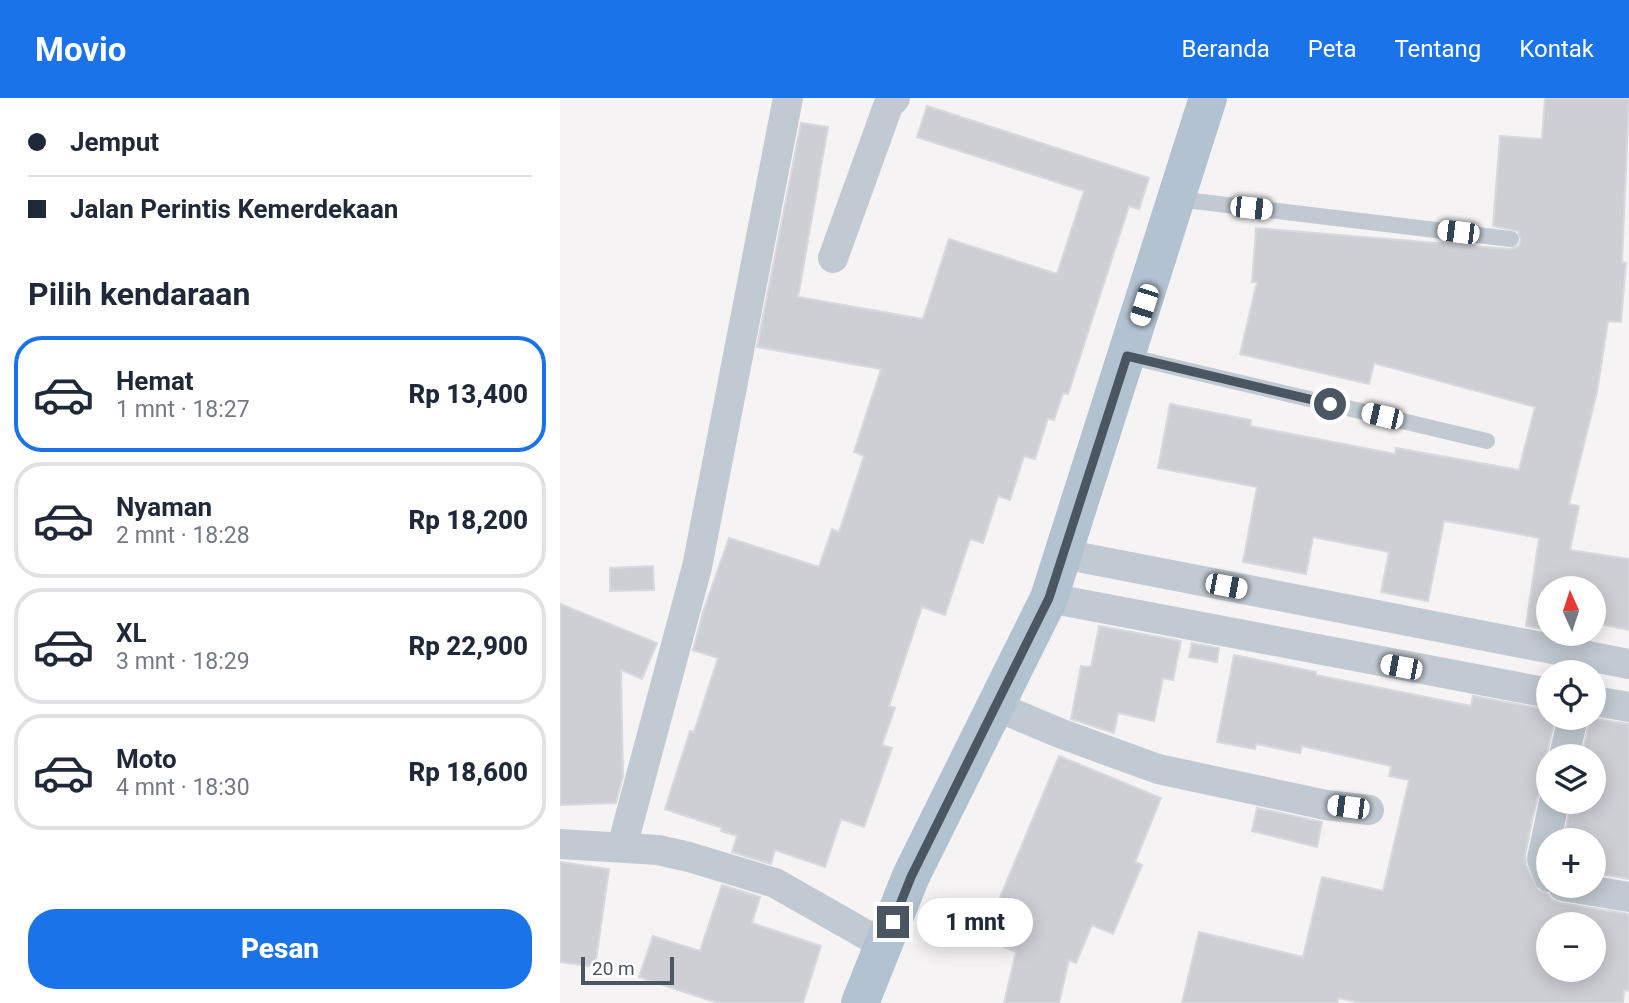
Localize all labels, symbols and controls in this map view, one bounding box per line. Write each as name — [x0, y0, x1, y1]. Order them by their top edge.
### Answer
text: Movio — [35, 30, 126, 69]
text: Beranda — [1182, 35, 1270, 63]
text: Peta — [1308, 35, 1356, 63]
text: Tentang — [1394, 35, 1481, 63]
text: Kontak — [1519, 35, 1594, 63]
text: Jemput — [70, 127, 159, 157]
text: Jalan Perintis Kemerdekaan — [70, 194, 398, 224]
car — [1230, 195, 1273, 221]
car — [1436, 219, 1481, 245]
text: Pilih kendaraan — [28, 275, 250, 313]
car — [1128, 282, 1161, 328]
icon: car — [32, 363, 95, 426]
text: Hemat — [116, 366, 194, 396]
text: Rp 13,400 — [408, 379, 528, 409]
route start — [1314, 388, 1346, 420]
text: 1 mnt · 18:27 — [116, 396, 250, 423]
car — [1360, 401, 1405, 431]
icon: car — [32, 489, 95, 552]
text: Nyaman — [116, 492, 212, 522]
text: Rp 18,200 — [408, 505, 528, 535]
text: 2 mnt · 18:28 — [116, 522, 250, 549]
car — [1204, 572, 1249, 600]
north arrow — [1536, 576, 1606, 646]
map controls — [1536, 576, 1606, 982]
icon: car — [32, 615, 95, 678]
text: XL — [116, 618, 147, 648]
text: Rp 22,900 — [408, 631, 528, 661]
text: 3 mnt · 18:29 — [116, 648, 250, 675]
car — [1379, 653, 1424, 681]
button: locate — [1536, 660, 1606, 730]
icon: car — [32, 741, 95, 804]
text: Moto — [116, 744, 177, 774]
button: layers — [1536, 744, 1606, 814]
text: Rp 18,600 — [408, 757, 528, 787]
text: 4 mnt · 18:30 — [116, 774, 250, 801]
car — [1326, 794, 1371, 820]
button: + — [1536, 828, 1606, 898]
callout: 1 mnt — [918, 898, 1033, 946]
route end — [877, 906, 909, 938]
button: Pesan — [28, 909, 532, 989]
text: 1 mnt — [945, 909, 1005, 936]
button: − — [1536, 912, 1606, 982]
scale bar — [581, 954, 674, 986]
text: 20 m — [592, 957, 635, 980]

